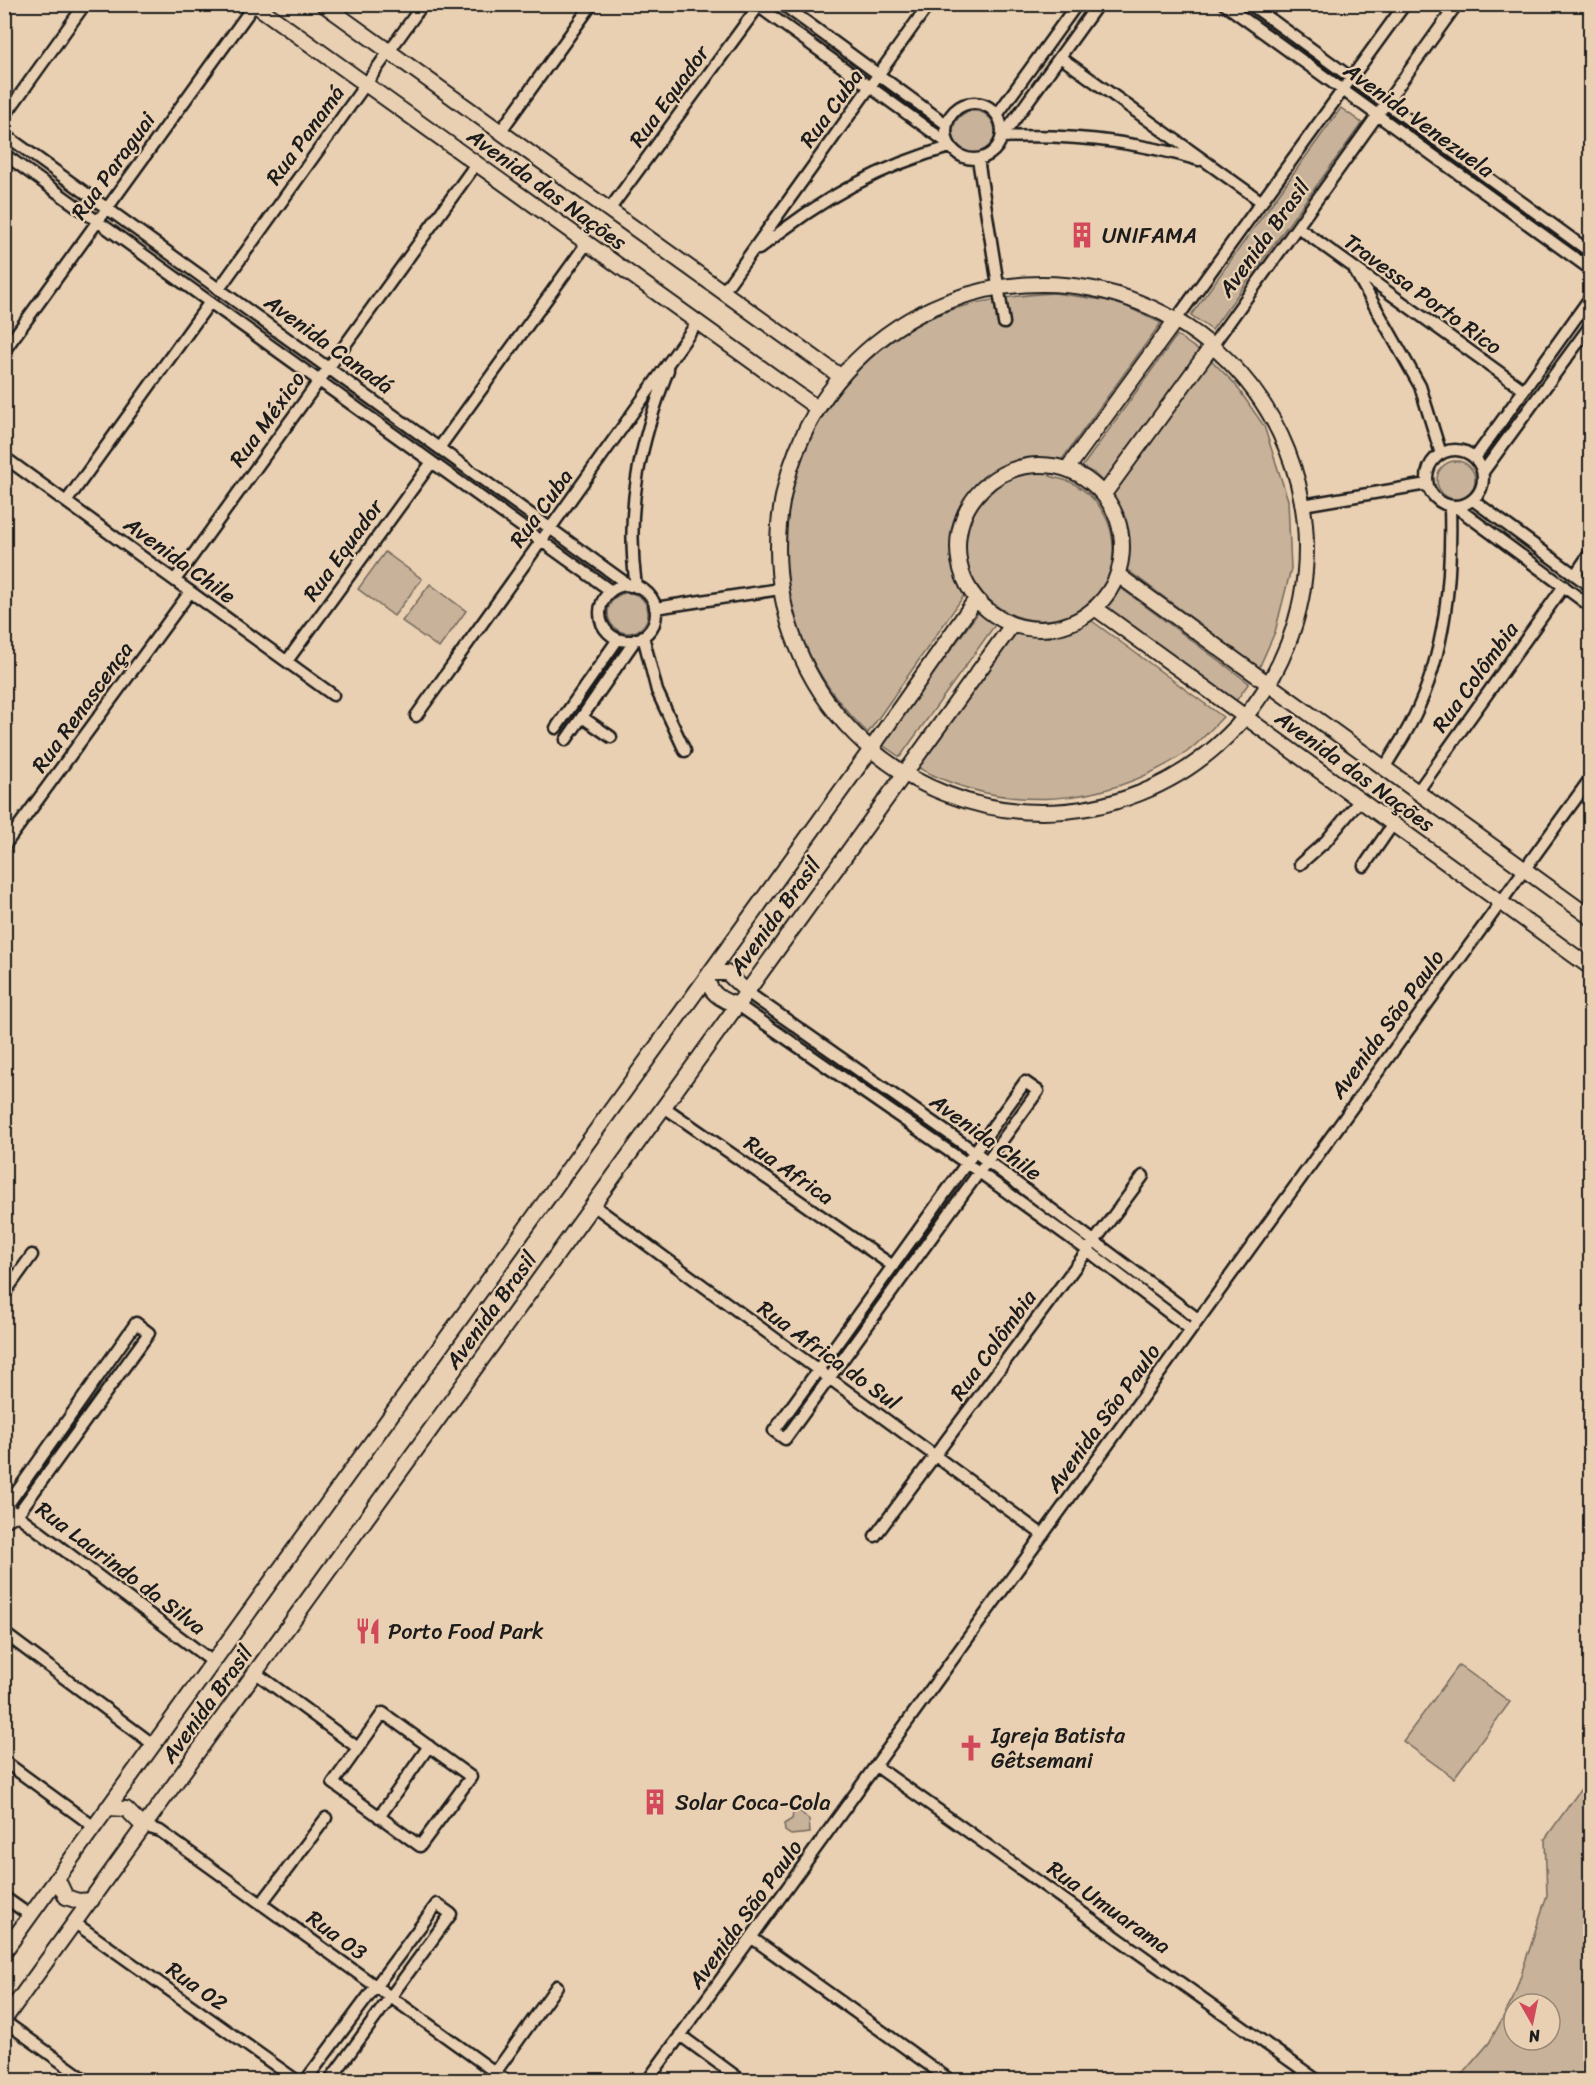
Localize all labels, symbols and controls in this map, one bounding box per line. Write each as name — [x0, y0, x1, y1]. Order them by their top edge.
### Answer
street label: Rua Equador — [618, 35, 720, 156]
street label: Avenida Venezuela — [1334, 51, 1504, 189]
street label: Rua Cuba — [789, 60, 873, 156]
street label: Rua Panamá — [255, 76, 355, 194]
street label: Rua Paraguai — [60, 103, 166, 228]
street label: Avenida das Nações — [458, 117, 636, 261]
street label: Avenida Brasil — [1207, 170, 1321, 306]
place label: UNIFAMA — [1102, 216, 1197, 255]
building icon: UNIFAMA — [1067, 220, 1097, 250]
street label: Travessa Porto Rico — [1335, 223, 1511, 365]
street label: Avenida Canadá — [255, 283, 402, 405]
street label: Rua México — [218, 362, 316, 476]
street label: Rua Cuba — [499, 460, 583, 556]
street label: Rua Equador — [292, 489, 394, 610]
street label: Avenida Chile — [115, 505, 245, 614]
street label: Rua Colômbia — [1421, 612, 1529, 741]
street label: Rua Renascença — [21, 633, 143, 781]
street label: Avenida das Nações — [1266, 699, 1444, 843]
street label: Avenida Brasil — [718, 848, 832, 984]
street label: Avenida São Paulo — [1319, 941, 1455, 1108]
street label: Avenida Chile — [921, 1082, 1051, 1191]
street label: Rua Africa — [736, 1124, 842, 1216]
street label: Avenida Brasil — [434, 1242, 548, 1378]
street label: Rua Colômbia — [939, 1280, 1047, 1409]
street label: Rua Africa do Sul — [749, 1289, 910, 1421]
street label: Avenida São Paulo — [1035, 1335, 1171, 1502]
street label: Rua Laurindo da Silva — [27, 1490, 215, 1646]
place label: Porto Food Park — [388, 1612, 544, 1651]
restaurant icon: Porto Food Park — [353, 1616, 383, 1646]
street label: Avenida Brasil — [150, 1636, 264, 1772]
place label: Igreja Batista Gêtsemani — [990, 1716, 1126, 1780]
church icon: Igreja Batista Gêtsemani — [956, 1733, 986, 1763]
place label: Solar Coca-Cola — [675, 1783, 831, 1822]
building icon: Solar Coca-Cola — [640, 1787, 670, 1817]
street label: Avenida São Paulo — [677, 1831, 813, 1998]
street label: Rua Umuarama — [1039, 1850, 1179, 1964]
street label: Rua 03 — [298, 1899, 376, 1971]
street label: Rua 02 — [158, 1950, 236, 2022]
north arrow — [1502, 1992, 1562, 2052]
text: N — [1526, 2021, 1543, 2052]

